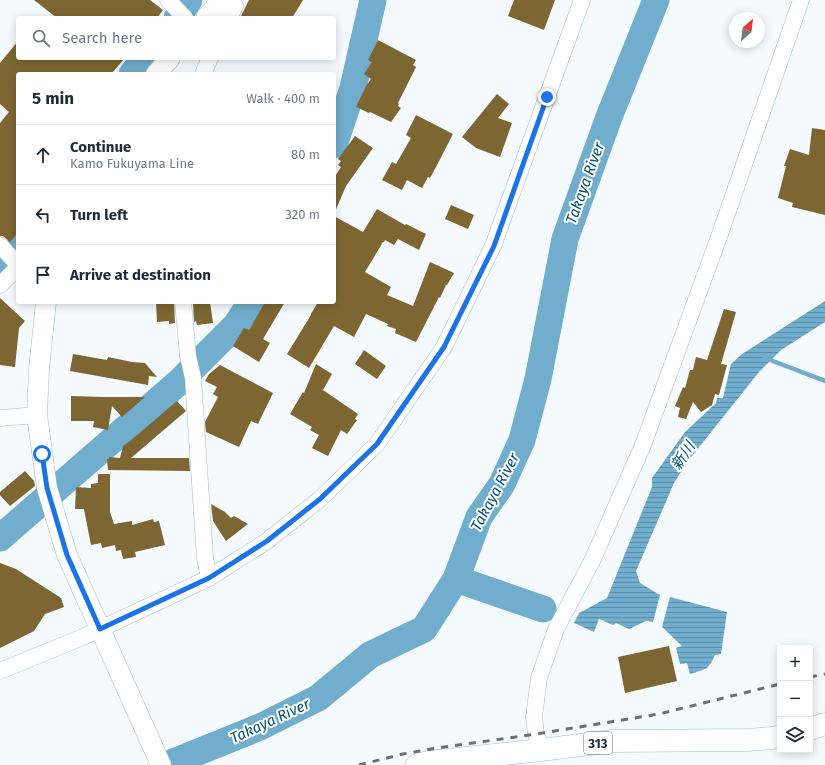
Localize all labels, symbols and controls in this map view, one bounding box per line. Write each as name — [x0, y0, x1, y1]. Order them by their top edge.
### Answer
north arrow — [729, 12, 765, 48]
search box — [16, 16, 336, 60]
icon: search — [30, 27, 52, 49]
text: Search here — [62, 29, 142, 47]
text: 5 min — [32, 88, 74, 109]
route end — [538, 88, 556, 106]
text: Walk · 400 m — [246, 91, 320, 106]
text: Continue — [70, 138, 131, 156]
water label: Takaya River — [562, 139, 609, 226]
icon: ahead — [32, 144, 54, 166]
text: 80 m — [291, 147, 320, 162]
text: Kamo Fukuyama Line — [70, 156, 194, 171]
icon: left — [32, 204, 54, 226]
text: Turn left — [70, 206, 128, 224]
text: 320 m — [285, 207, 320, 222]
icon: arrive — [32, 264, 54, 286]
text: Arrive at destination — [70, 266, 211, 284]
water label: 新川 — [667, 437, 700, 473]
route start — [33, 445, 51, 463]
water label: Takaya River — [467, 449, 524, 534]
map controls — [777, 645, 813, 753]
button: + — [777, 645, 813, 681]
button: − — [777, 681, 813, 717]
water label: Takaya River — [227, 694, 314, 747]
button: layers — [777, 717, 813, 753]
road number: 313 — [584, 732, 612, 754]

